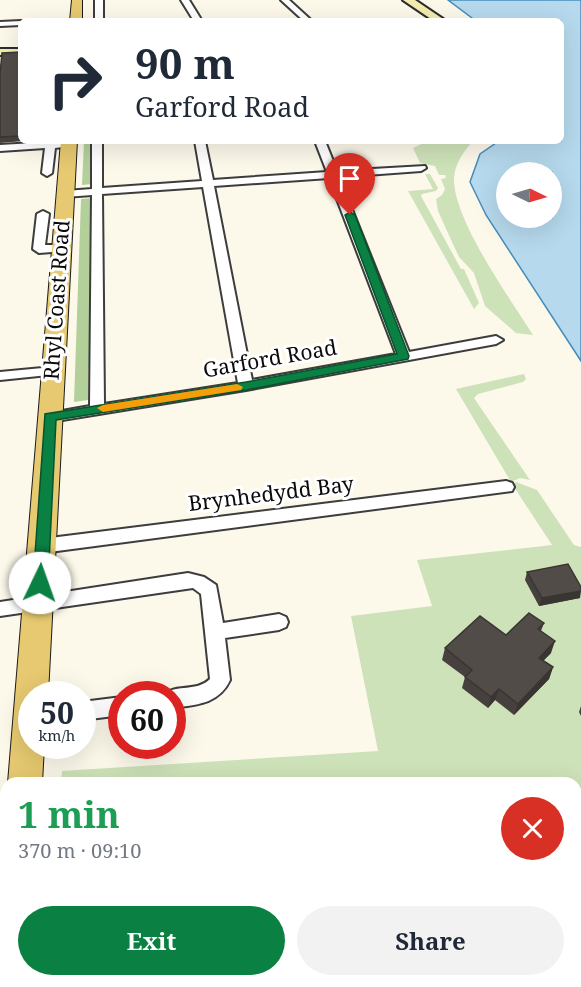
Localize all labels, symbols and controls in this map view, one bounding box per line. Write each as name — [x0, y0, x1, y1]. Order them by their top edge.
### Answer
text: 90 m — [135, 34, 235, 91]
icon: right — [36, 42, 114, 120]
text: Garford Road — [135, 88, 309, 125]
pin — [324, 153, 375, 215]
icon: arrive — [333, 162, 366, 195]
north arrow — [496, 162, 562, 228]
map controls — [496, 162, 562, 228]
street label: Rhyl Coast Road — [36, 219, 76, 381]
street label: Garford Road — [201, 332, 339, 384]
street label: Brynhedydd Bay — [186, 469, 355, 517]
position arrow — [8, 551, 72, 615]
speed limit sign: 60 — [108, 681, 186, 759]
text: 50 — [40, 692, 74, 733]
text: km/h — [39, 725, 75, 745]
text: 1 min — [18, 790, 120, 839]
button: close — [501, 797, 564, 860]
text: 370 m · 09:10 — [18, 837, 141, 864]
button: Exit — [18, 906, 285, 975]
button: Share — [297, 906, 564, 975]

